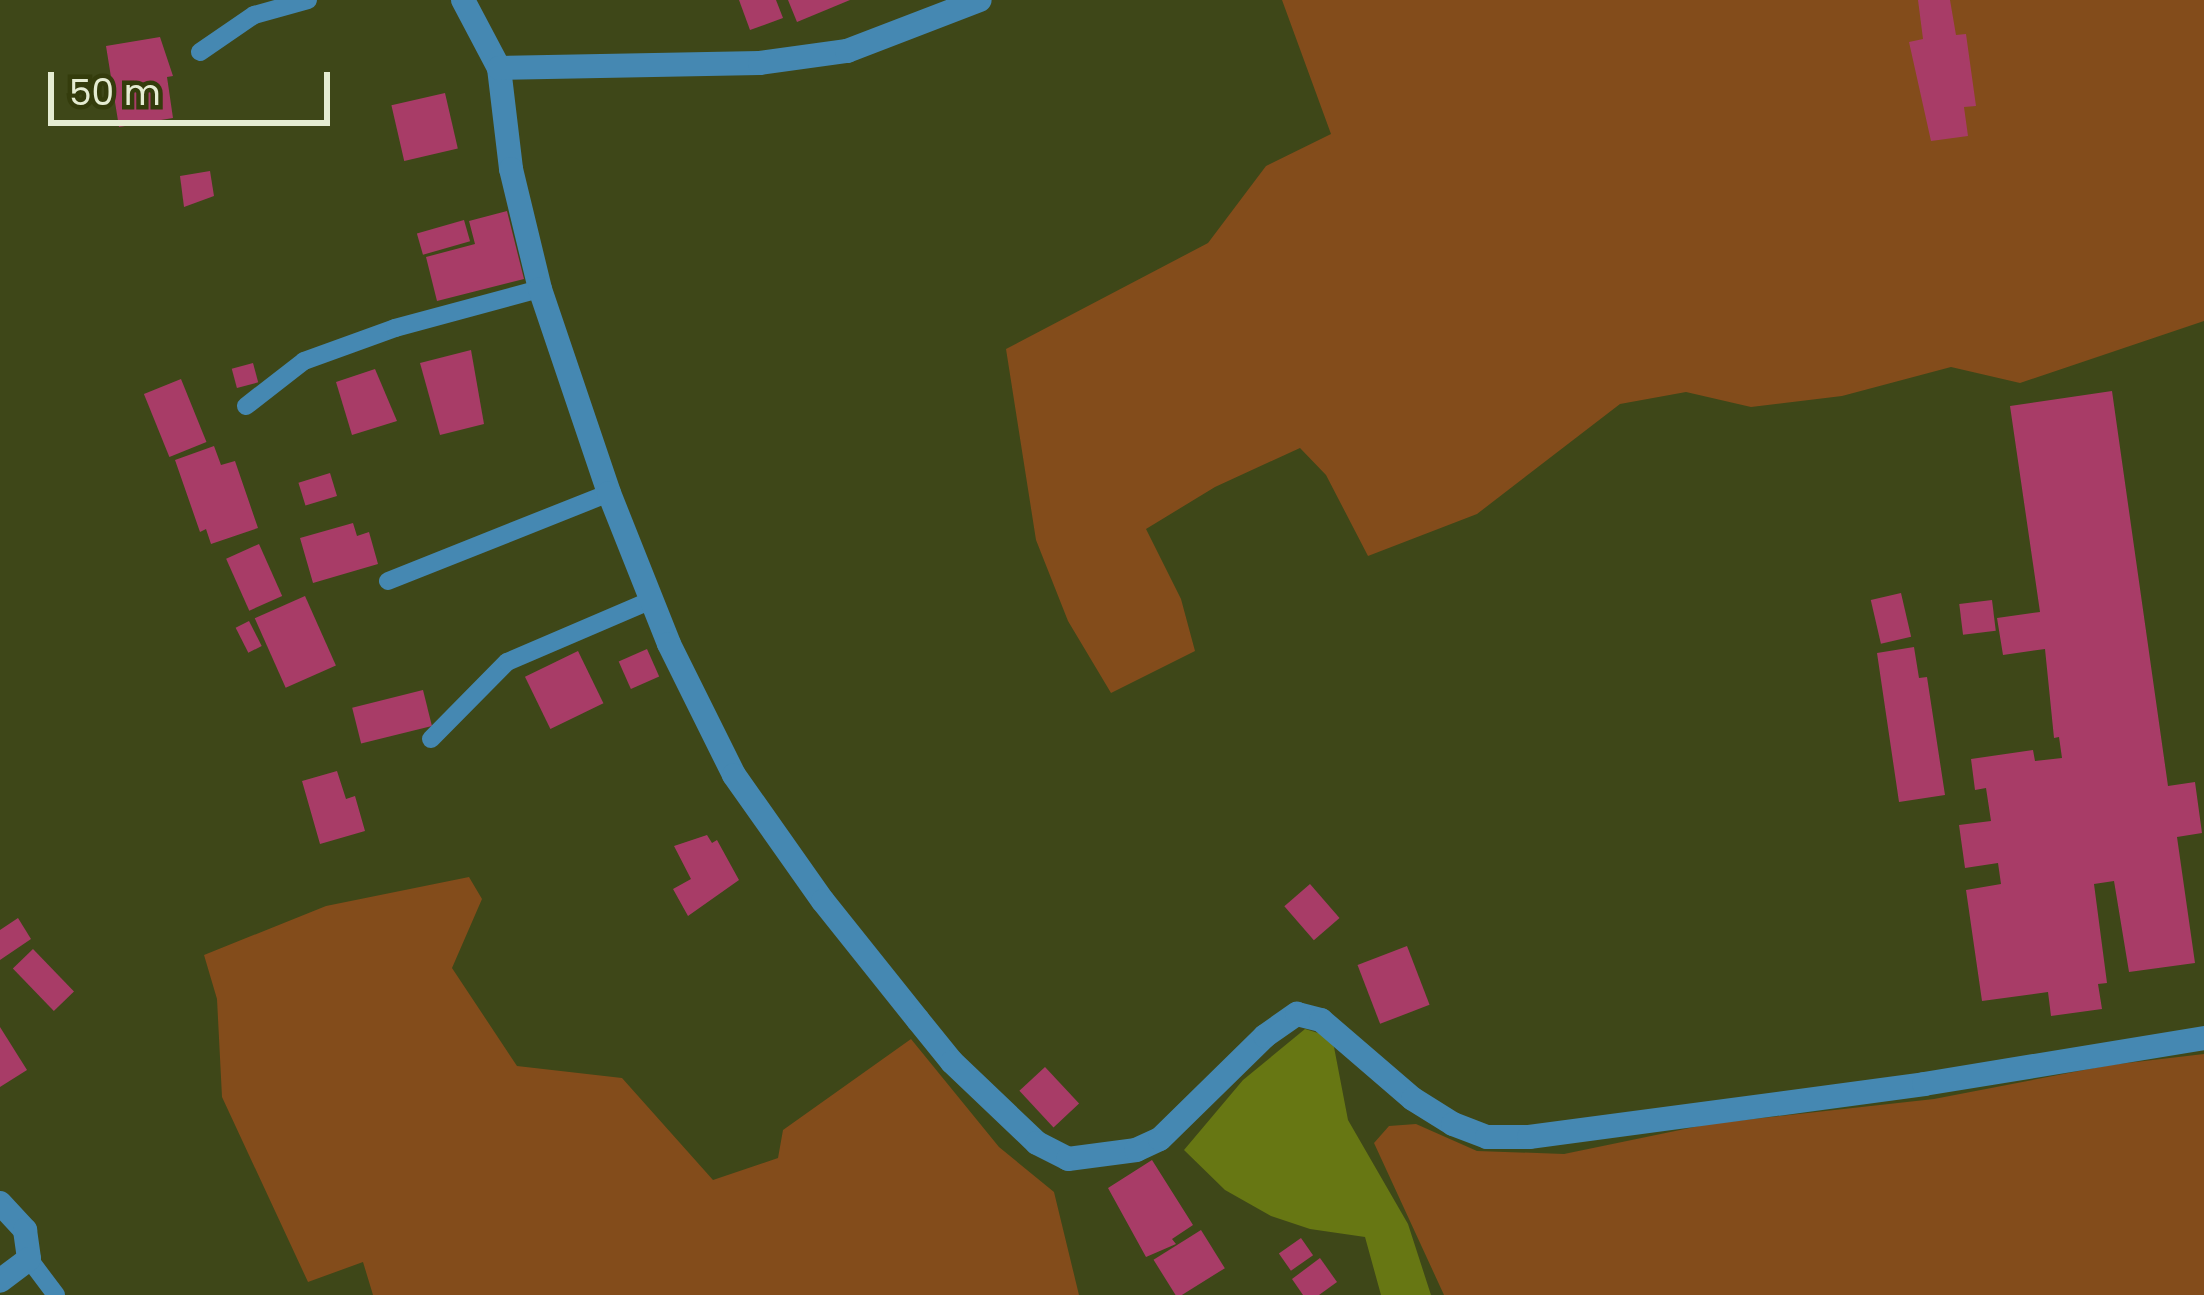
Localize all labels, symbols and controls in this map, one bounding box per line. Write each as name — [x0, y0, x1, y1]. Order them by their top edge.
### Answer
scale bar — [54, 48, 336, 122]
text: 50 m — [69, 67, 161, 118]

